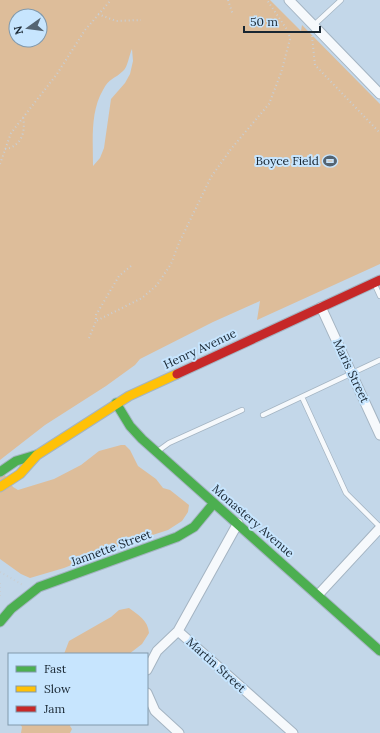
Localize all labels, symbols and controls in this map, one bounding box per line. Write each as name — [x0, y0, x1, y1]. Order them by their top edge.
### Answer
north arrow — [8, 8, 48, 48]
scale bar — [244, 8, 320, 34]
text: 50 m — [250, 14, 278, 29]
text: N — [10, 24, 26, 36]
place label: Boyce Field — [256, 153, 319, 168]
sports icon: Boyce Field — [322, 153, 338, 169]
street label: Henry Avenue — [161, 325, 239, 372]
street label: Maris Street — [330, 337, 373, 405]
street label: Monastery Avenue — [209, 481, 298, 561]
street label: Jannette Street — [68, 526, 153, 569]
street label: Martin Street — [183, 634, 249, 696]
legend — [8, 653, 148, 725]
text: Fast — [44, 661, 67, 676]
text: Slow — [44, 681, 71, 696]
text: Jam — [43, 701, 65, 716]

